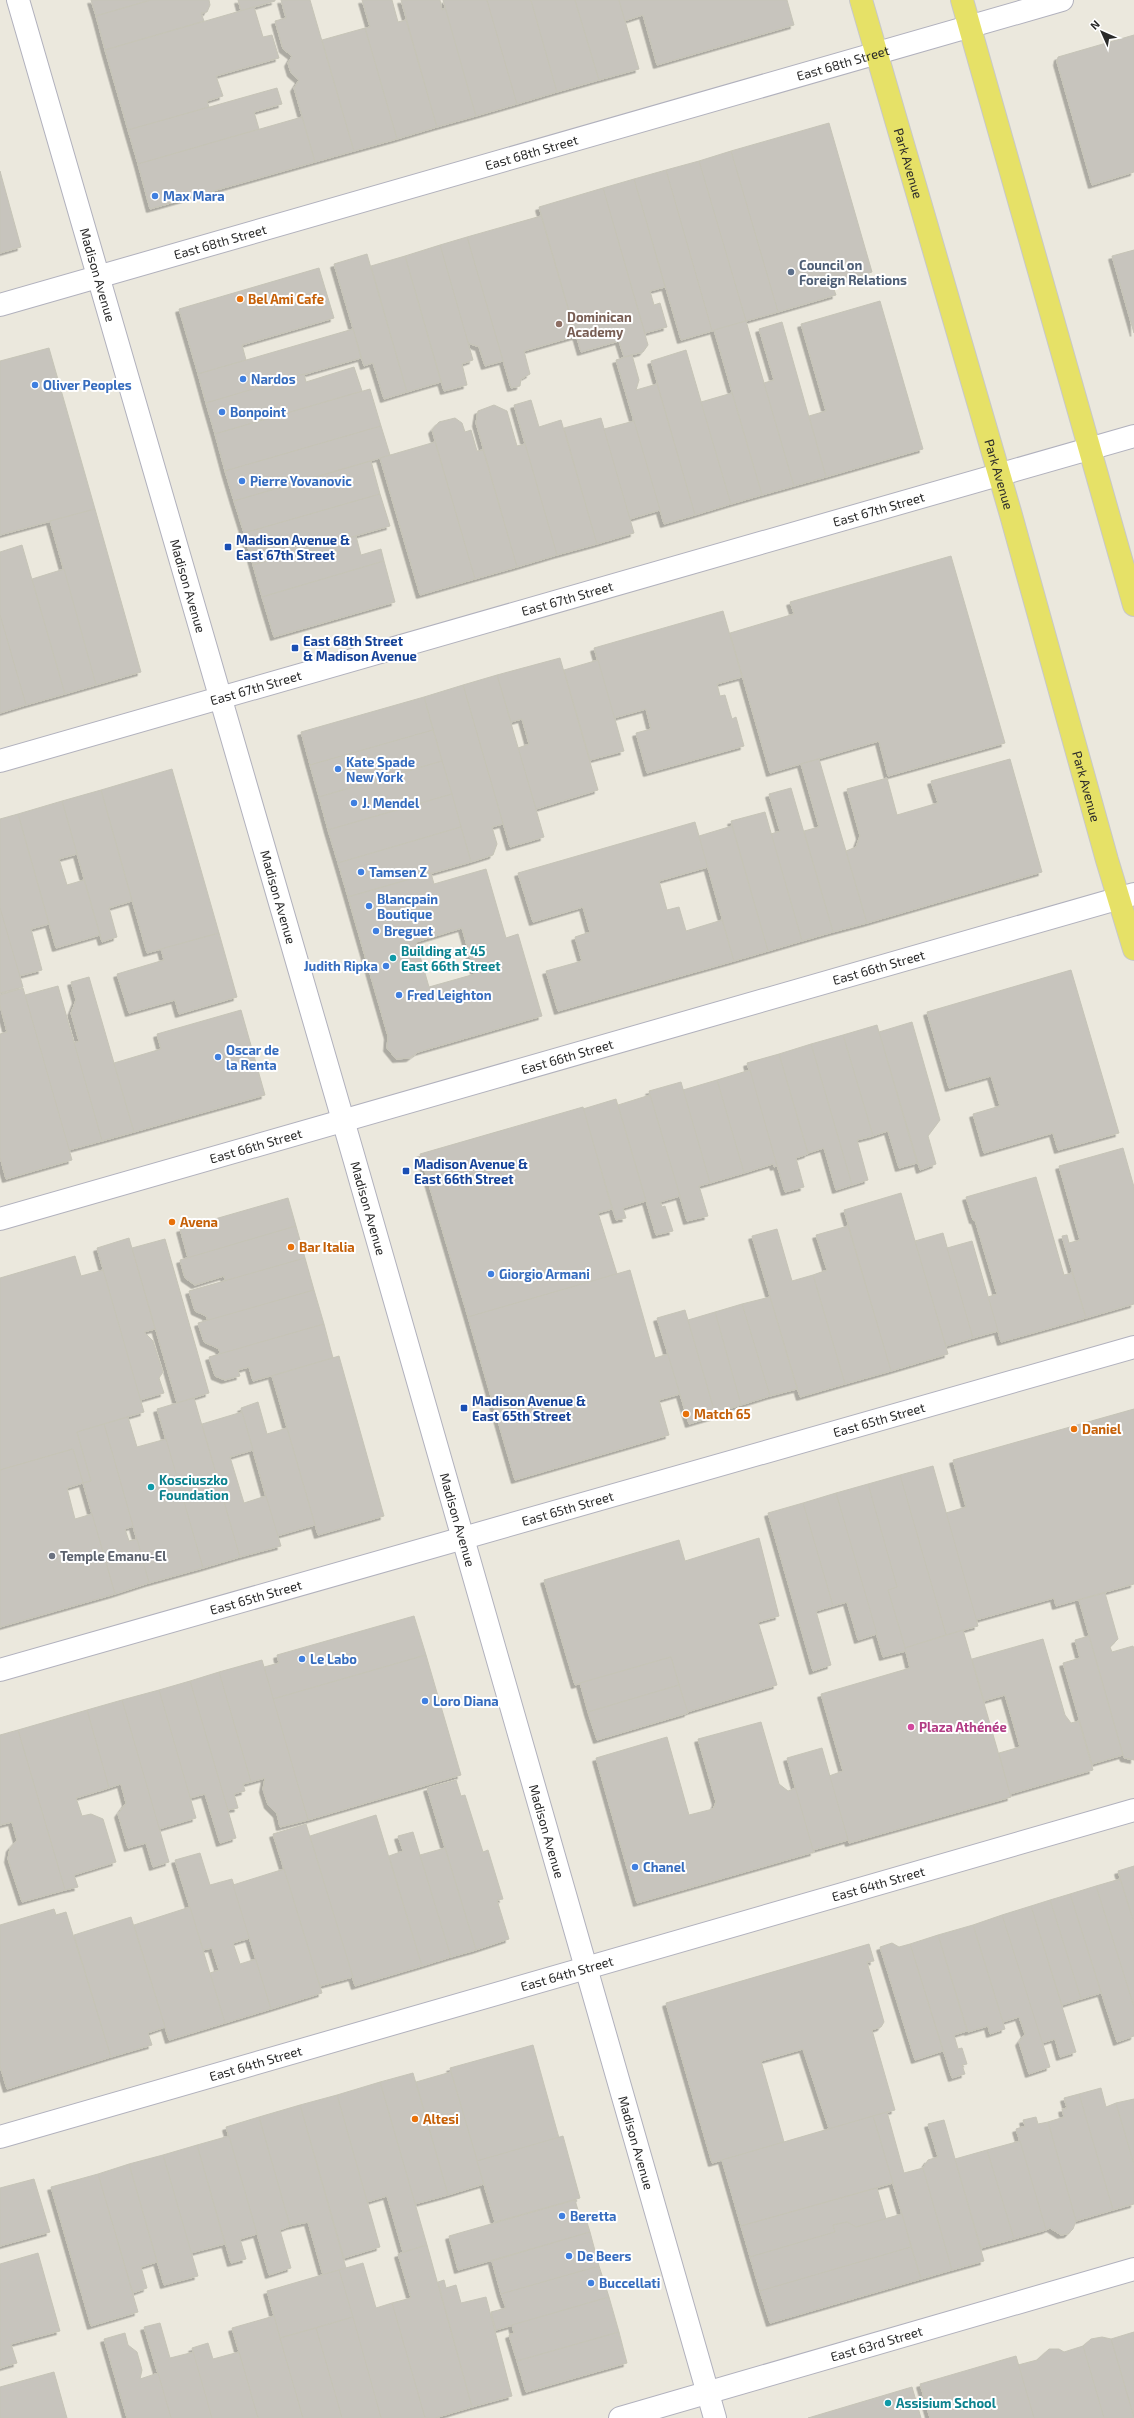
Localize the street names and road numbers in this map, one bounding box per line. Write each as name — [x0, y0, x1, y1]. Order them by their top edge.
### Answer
street label: East 68th Street — [795, 42, 891, 84]
street label: Park Avenue — [891, 126, 926, 200]
street label: East 68th Street — [483, 131, 580, 173]
street label: East 68th Street — [172, 221, 268, 263]
street label: Madison Avenue — [77, 226, 119, 323]
street label: Park Avenue — [981, 437, 1017, 511]
street label: East 67th Street — [831, 488, 926, 530]
street label: Madison Avenue — [167, 537, 209, 635]
street label: East 67th Street — [520, 578, 615, 619]
street label: East 67th Street — [208, 667, 303, 708]
street label: Park Avenue — [1069, 749, 1104, 823]
street label: Madison Avenue — [257, 848, 299, 946]
street label: East 66th Street — [831, 946, 927, 988]
street label: East 66th Street — [519, 1036, 615, 1077]
street label: East 66th Street — [208, 1125, 304, 1167]
street label: Madison Avenue — [347, 1159, 389, 1257]
street label: East 65th Street — [831, 1399, 927, 1440]
street label: Madison Avenue — [437, 1471, 479, 1569]
street label: East 65th Street — [520, 1488, 615, 1529]
street label: East 65th Street — [208, 1576, 304, 1618]
street label: Madison Avenue — [526, 1782, 568, 1880]
street label: East 64th Street — [830, 1863, 927, 1905]
street label: East 64th Street — [519, 1953, 615, 1994]
street label: East 64th Street — [207, 2042, 304, 2084]
street label: Madison Avenue — [615, 2094, 657, 2191]
street label: East 63rd Street — [829, 2323, 924, 2365]

